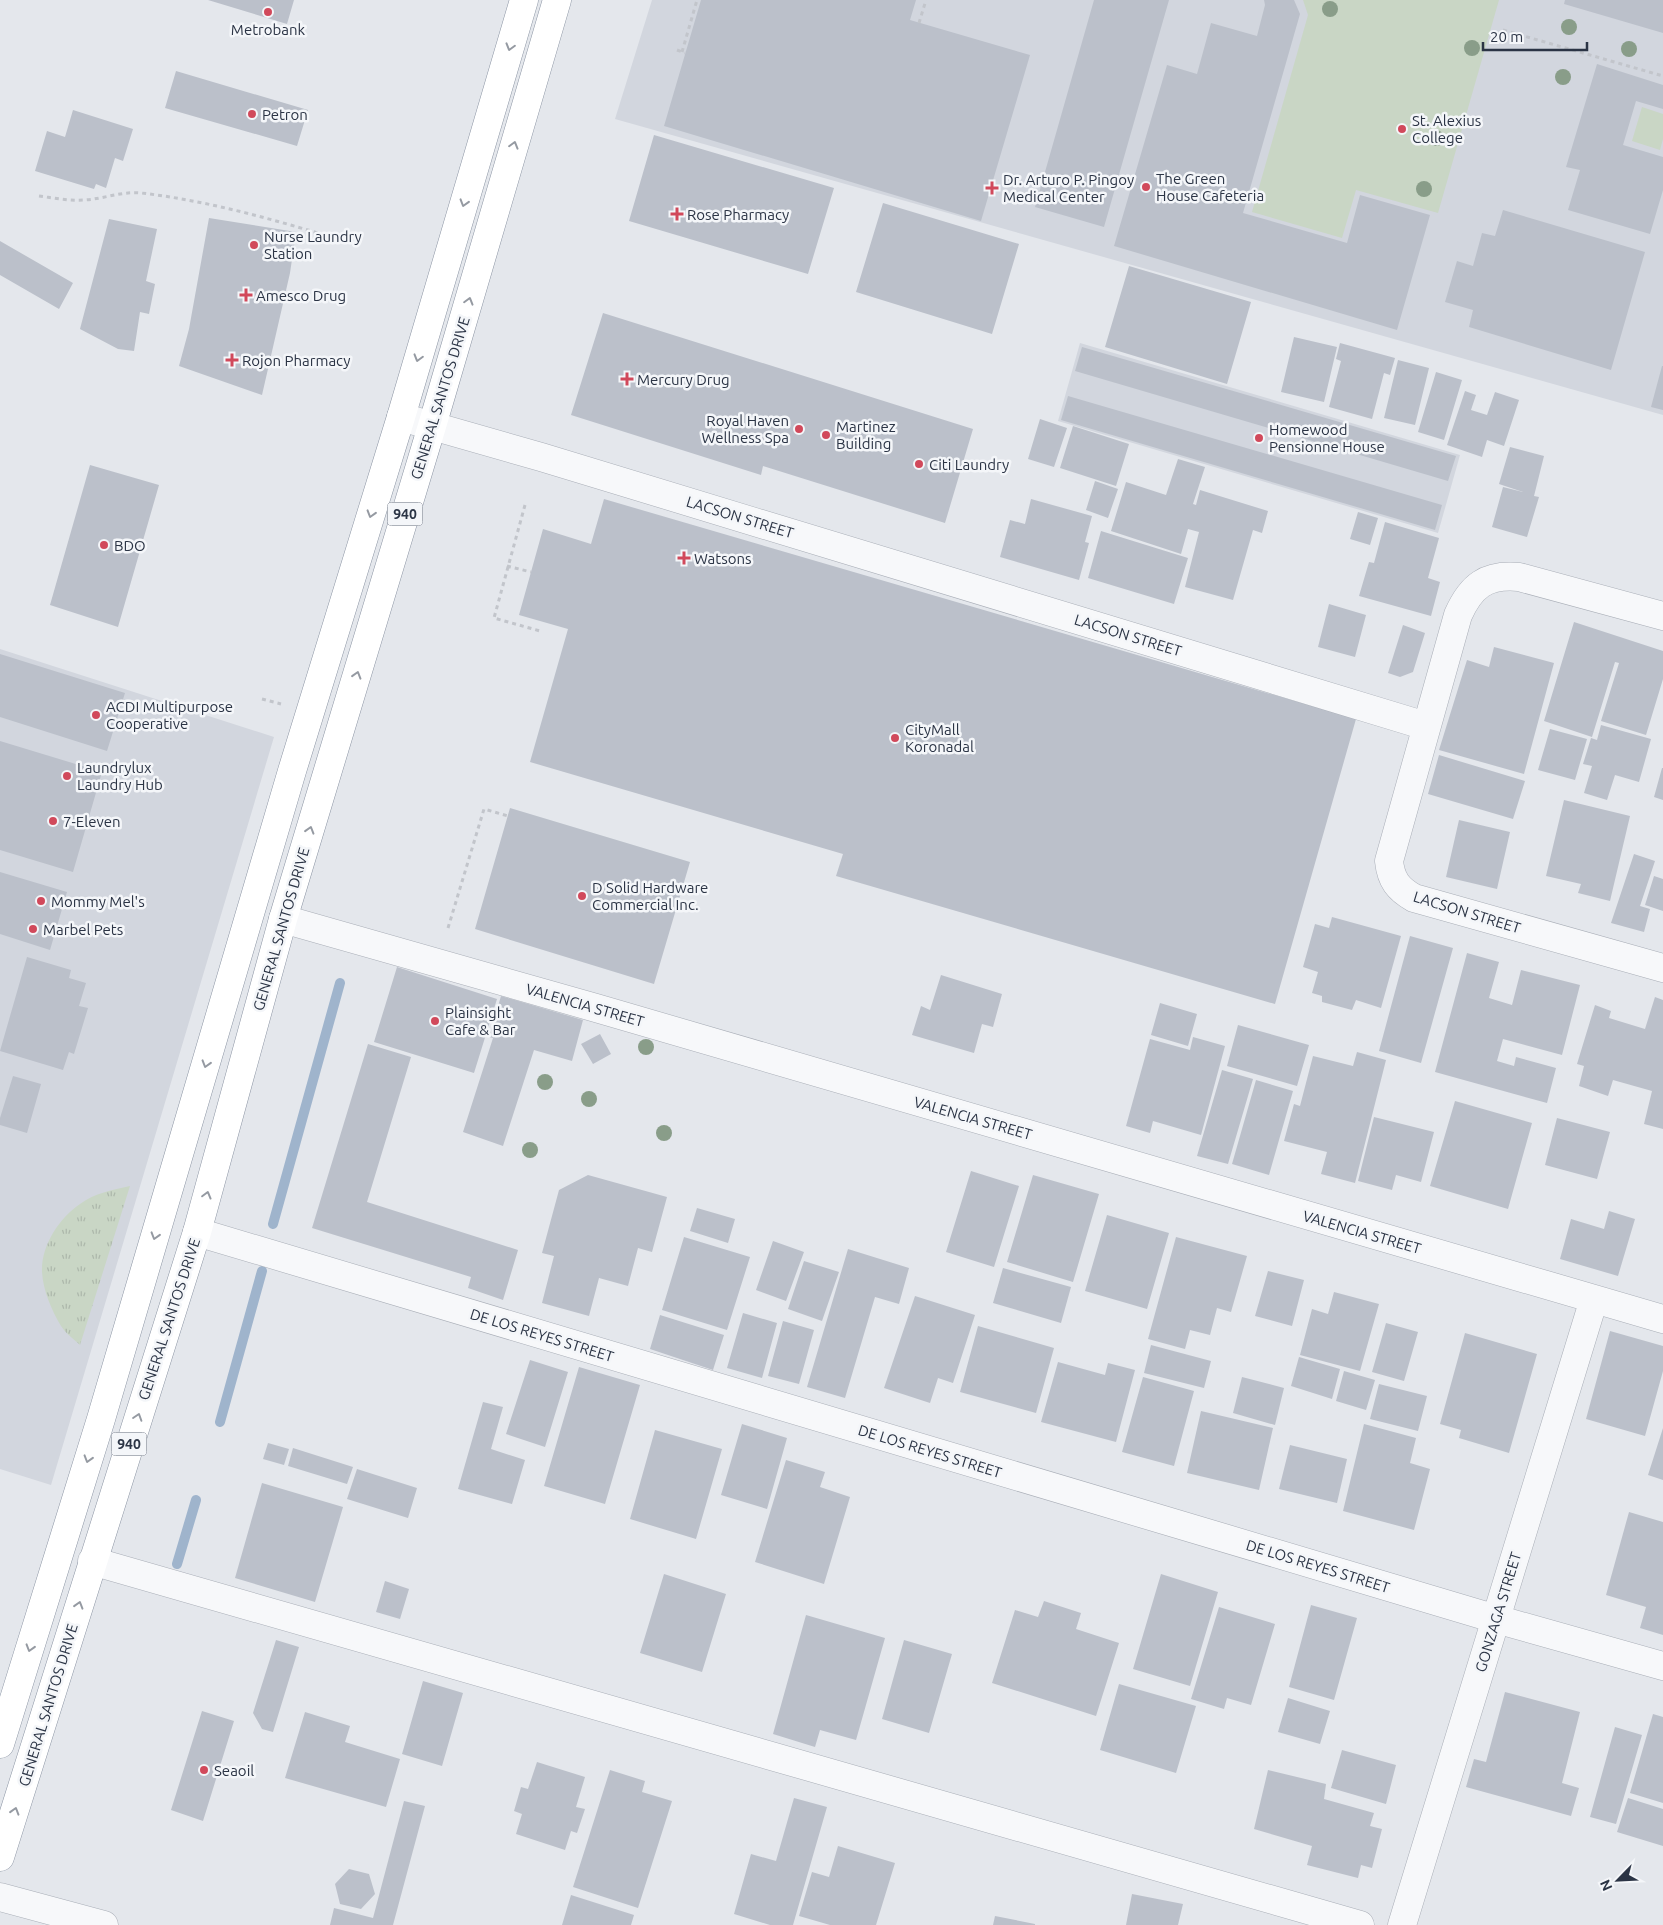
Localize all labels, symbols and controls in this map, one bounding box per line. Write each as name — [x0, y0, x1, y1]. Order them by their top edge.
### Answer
marker: Metrobank — [262, 6, 274, 18]
scale bar — [1483, 20, 1587, 52]
place label: Metrobank — [231, 21, 306, 38]
text: 20 m — [1490, 28, 1523, 45]
one-way arrow — [506, 42, 516, 50]
place label: Petron — [262, 106, 308, 123]
marker: Petron — [246, 108, 258, 120]
place label: St. Alexius College — [1412, 112, 1481, 146]
marker: St. Alexius College — [1396, 123, 1408, 135]
one-way arrow — [509, 141, 519, 150]
place label: The Green House Cafeteria — [1156, 170, 1264, 204]
place label: Dr. Arturo P. Pingoy Medical Center — [1003, 171, 1134, 205]
marker: Dr. Arturo P. Pingoy Medical Center — [985, 181, 999, 195]
marker: The Green House Cafeteria — [1140, 181, 1152, 193]
one-way arrow — [460, 198, 470, 206]
place label: Rose Pharmacy — [687, 206, 789, 223]
marker: Rose Pharmacy — [671, 208, 683, 220]
place label: Nurse Laundry Station — [264, 228, 362, 262]
marker: Nurse Laundry Station — [248, 239, 260, 251]
place label: Amesco Drug — [256, 287, 346, 304]
marker: Amesco Drug — [240, 289, 252, 301]
one-way arrow — [463, 297, 473, 306]
street label: GENERAL SANTOS DRIVE — [407, 315, 473, 481]
place label: Rojon Pharmacy — [242, 352, 350, 369]
marker: Rojon Pharmacy — [226, 354, 238, 366]
one-way arrow — [414, 354, 424, 362]
place label: Mercury Drug — [637, 371, 730, 388]
marker: Mercury Drug — [621, 373, 633, 385]
place label: Royal Haven Wellness Spa — [702, 412, 789, 446]
place label: Martinez Building — [836, 418, 896, 452]
place label: Homewood Pensionne House — [1269, 421, 1385, 455]
marker: Royal Haven Wellness Spa — [793, 423, 805, 435]
marker: Martinez Building — [820, 429, 832, 441]
marker: Homewood Pensionne House — [1253, 432, 1265, 444]
place label: Citi Laundry — [929, 456, 1009, 473]
marker: Citi Laundry — [913, 458, 925, 470]
street label: LACSON STREET — [684, 493, 796, 542]
road number: 940 — [388, 502, 422, 526]
one-way arrow — [367, 509, 377, 518]
place label: BDO — [114, 537, 146, 554]
marker: BDO — [98, 539, 110, 551]
place label: Watsons — [694, 550, 752, 567]
marker: Watsons — [678, 552, 690, 564]
street label: LACSON STREET — [1072, 611, 1184, 660]
one-way arrow — [351, 671, 361, 679]
place label: ACDI Multipurpose Cooperative — [106, 698, 233, 732]
marker: ACDI Multipurpose Cooperative — [90, 709, 102, 721]
place label: CityMall Koronadal — [905, 721, 974, 755]
marker: CityMall Koronadal — [889, 732, 901, 744]
place label: Laundrylux Laundry Hub — [77, 759, 163, 793]
marker: Laundrylux Laundry Hub — [61, 770, 73, 782]
place label: 7-Eleven — [63, 813, 121, 830]
marker: 7-Eleven — [47, 815, 59, 827]
one-way arrow — [304, 827, 314, 835]
street label: GENERAL SANTOS DRIVE — [250, 845, 312, 1013]
place label: D Solid Hardware Commercial Inc. — [592, 879, 708, 913]
street label: LACSON STREET — [1411, 888, 1523, 937]
marker: D Solid Hardware Commercial Inc. — [576, 890, 588, 902]
place label: Mommy Mel's — [51, 893, 145, 910]
marker: Mommy Mel's — [35, 895, 47, 907]
place label: Marbel Pets — [43, 921, 123, 938]
marker: Marbel Pets — [27, 923, 39, 935]
street label: VALENCIA STREET — [524, 980, 647, 1030]
place label: Plainsight Cafe & Bar — [445, 1004, 516, 1038]
marker: Plainsight Cafe & Bar — [429, 1015, 441, 1027]
one-way arrow — [202, 1059, 212, 1067]
street label: VALENCIA STREET — [912, 1093, 1035, 1143]
one-way arrow — [202, 1192, 212, 1200]
street label: VALENCIA STREET — [1301, 1207, 1424, 1257]
one-way arrow — [150, 1232, 160, 1240]
street label: GENERAL SANTOS DRIVE — [135, 1236, 203, 1402]
street label: DE LOS REYES STREET — [468, 1305, 617, 1365]
one-way arrow — [132, 1413, 142, 1422]
street label: DE LOS REYES STREET — [856, 1421, 1005, 1481]
road number: 940 — [112, 1432, 146, 1456]
one-way arrow — [84, 1454, 94, 1463]
street label: DE LOS REYES STREET — [1244, 1536, 1393, 1596]
street label: GONZAGA STREET — [1472, 1549, 1525, 1674]
one-way arrow — [73, 1602, 83, 1610]
street label: GENERAL SANTOS DRIVE — [15, 1622, 81, 1788]
one-way arrow — [25, 1643, 35, 1651]
place label: Seaoil — [214, 1762, 254, 1779]
marker: Seaoil — [198, 1764, 210, 1776]
one-way arrow — [9, 1807, 19, 1815]
north arrow — [1593, 1855, 1643, 1905]
text: N — [1597, 1877, 1616, 1893]

